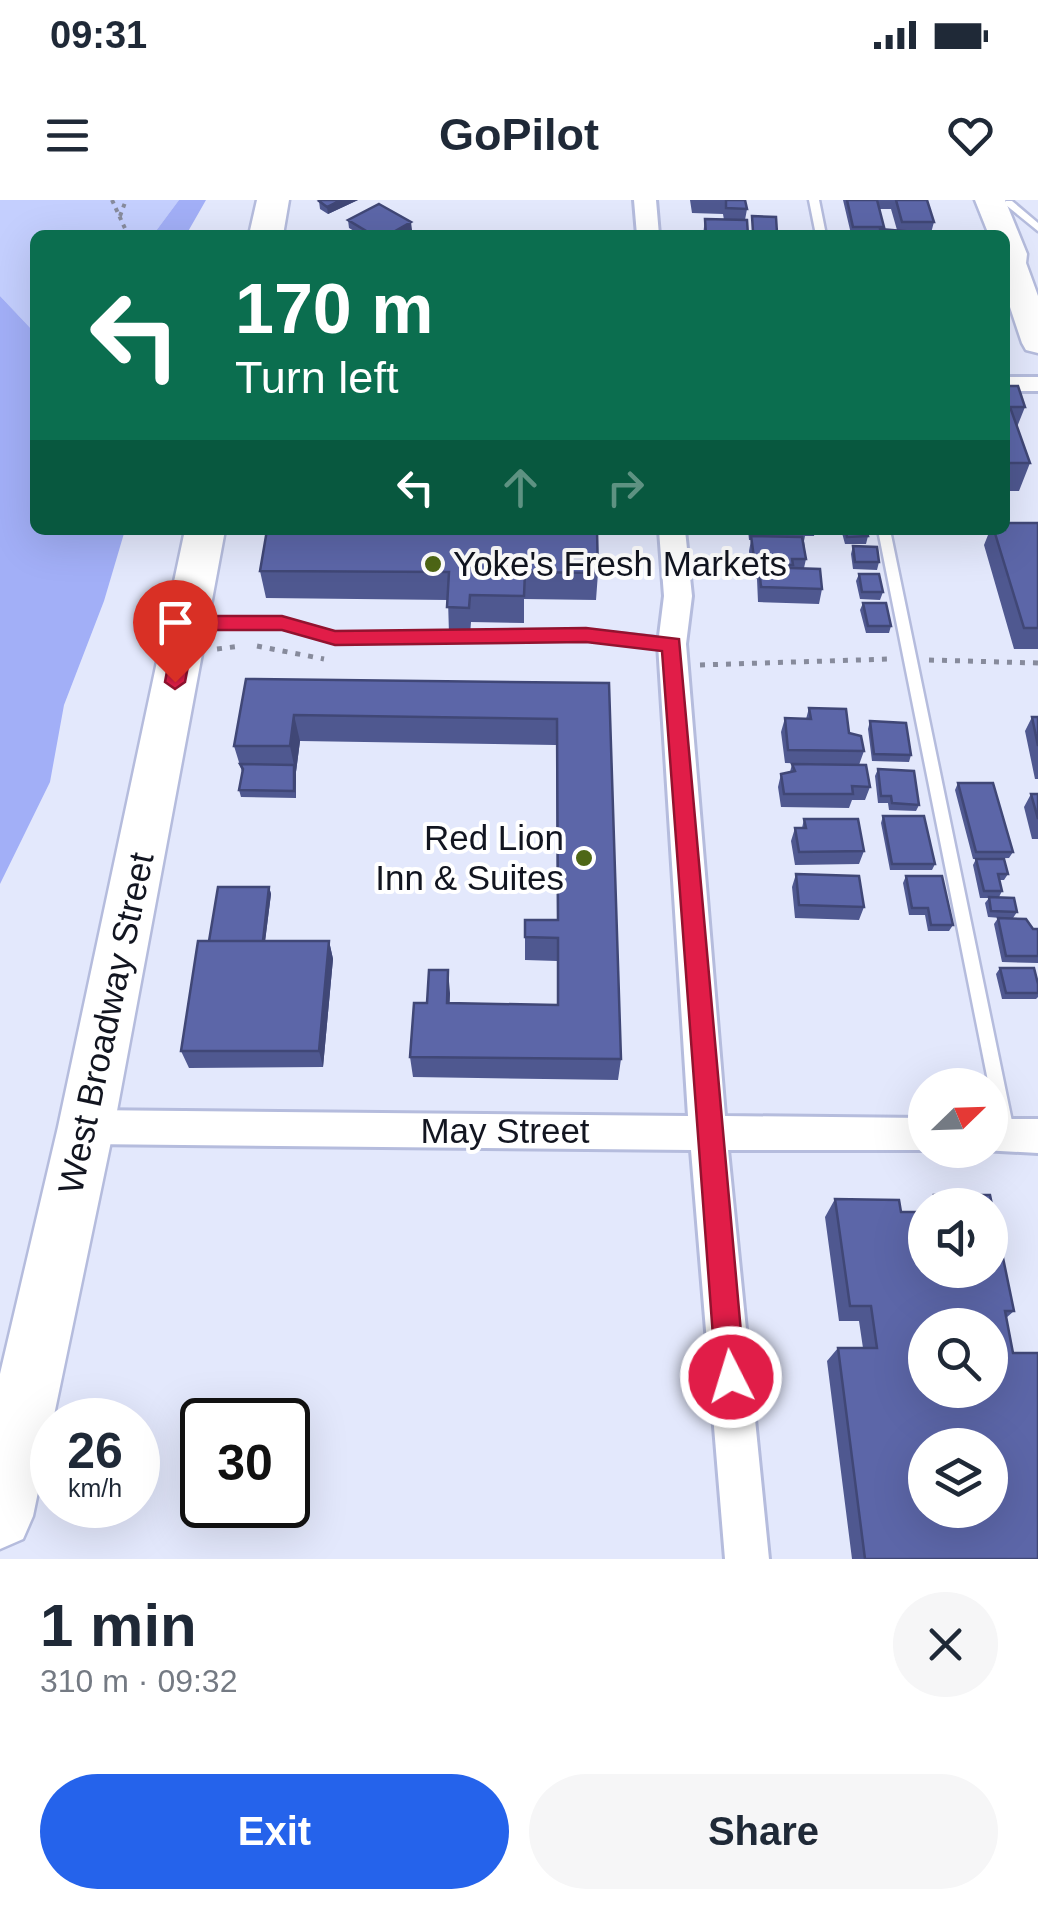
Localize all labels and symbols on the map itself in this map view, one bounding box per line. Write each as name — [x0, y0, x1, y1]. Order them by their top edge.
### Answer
place label: Yoke's Fresh Markets — [453, 544, 787, 583]
marker: Yoke's Fresh Markets — [422, 553, 444, 575]
pin — [133, 580, 218, 683]
place label: Red Lion Inn & Suites — [375, 818, 564, 897]
marker: Red Lion Inn & Suites — [573, 847, 595, 869]
street label: West Broadway Street — [50, 849, 161, 1197]
north arrow — [908, 1068, 1008, 1168]
street label: May Street — [420, 1111, 590, 1150]
position arrow — [679, 1325, 783, 1429]
speed limit sign: 30 — [180, 1398, 310, 1528]

